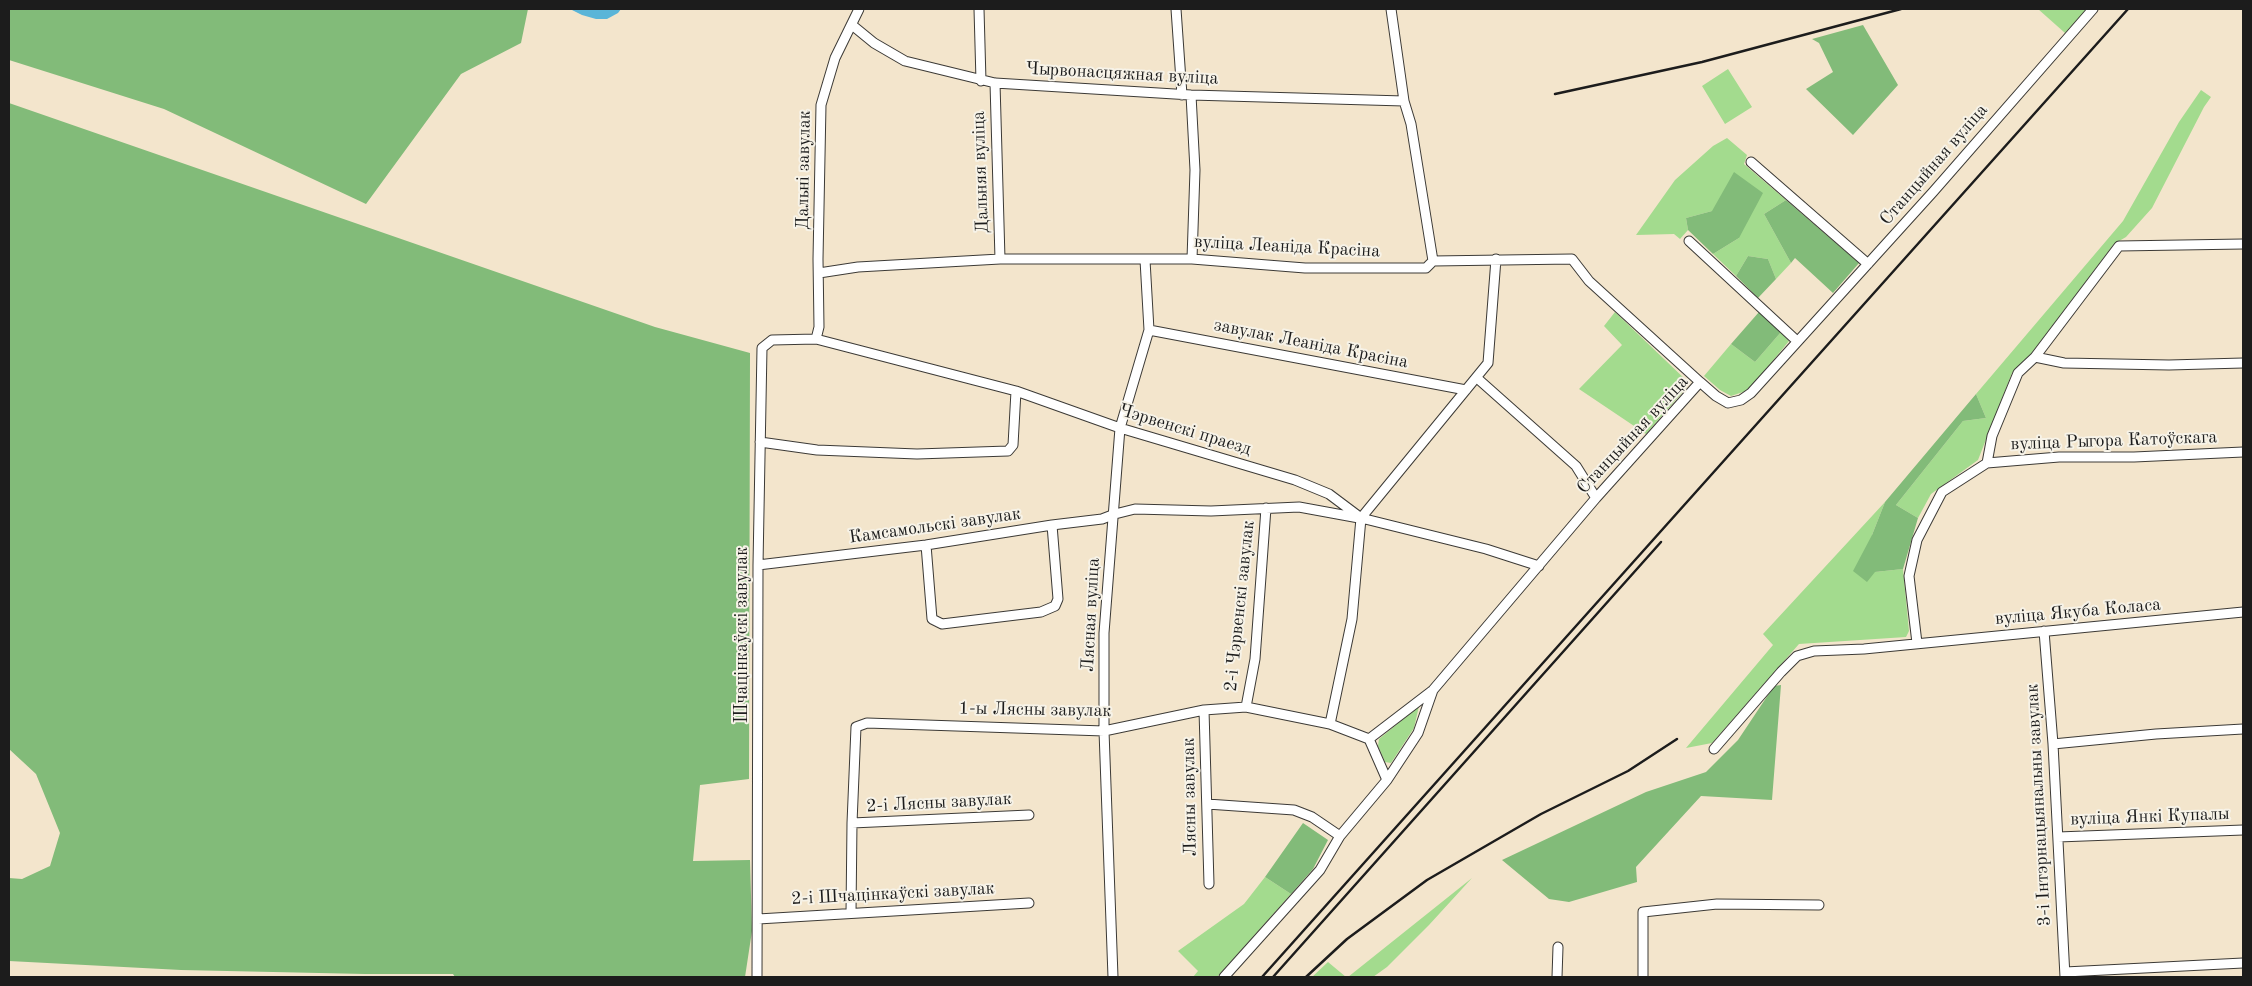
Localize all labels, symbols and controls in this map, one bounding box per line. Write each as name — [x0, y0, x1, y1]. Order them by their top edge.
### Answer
street label: Чырвонасцяжная вуліца — [1025, 58, 1219, 90]
street label: Станцыйная вуліца — [1875, 100, 1993, 230]
street label: Дальні завулак — [792, 110, 816, 230]
street label: Дальняя вуліца — [968, 111, 994, 233]
street label: вуліца Леаніда Красіна — [1193, 231, 1381, 263]
street label: завулак Леаніда Красіна — [1212, 315, 1410, 373]
street label: Станцыйная вуліца — [1573, 371, 1693, 499]
street label: Чэрвенскі праезд — [1116, 400, 1254, 460]
street label: вуліца Рыгора Катоўскага — [2010, 427, 2218, 455]
street label: Камсамольскі завулак — [848, 503, 1022, 549]
street label: 2-і Чэрвенскі завулак — [1220, 519, 1260, 693]
street label: Шчацінкаўскі завулак — [731, 547, 753, 723]
street label: Лясная вуліца — [1077, 557, 1105, 673]
street label: вуліца Якуба Коласа — [1994, 594, 2162, 630]
street label: 3-і Інтэрнацыянальны завулак — [2022, 683, 2056, 927]
street label: 1-ы Лясны завулак — [958, 698, 1112, 722]
street label: Лясны завулак — [1178, 737, 1202, 857]
street label: 2-і Лясны завулак — [866, 788, 1012, 818]
street label: вуліца Янкі Купалы — [2070, 803, 2230, 831]
street label: 2-і Шчацінкаўскі завулак — [791, 878, 995, 910]

